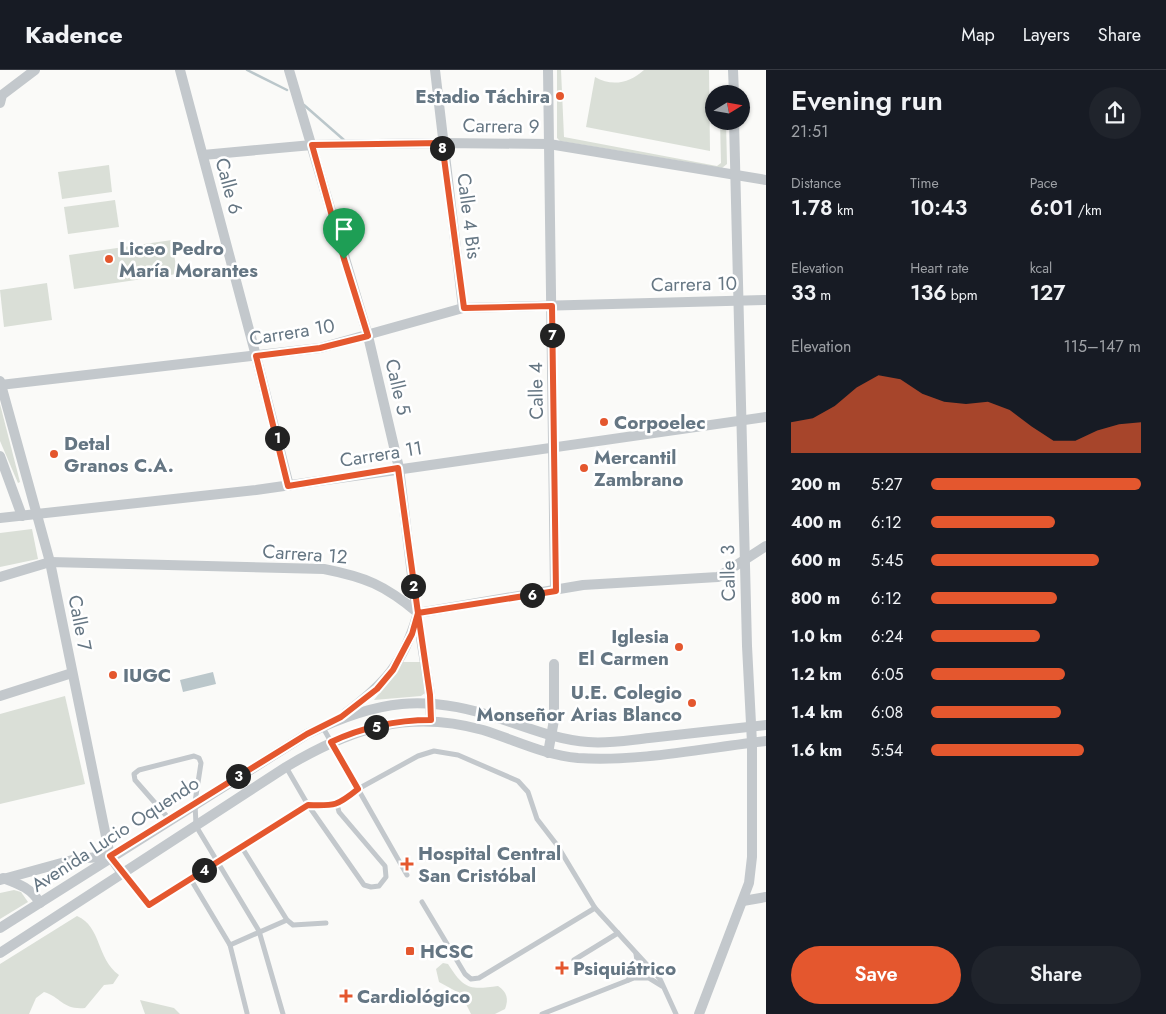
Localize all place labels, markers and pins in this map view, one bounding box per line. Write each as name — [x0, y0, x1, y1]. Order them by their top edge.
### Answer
place label: Estadio Táchira — [415, 83, 550, 110]
marker: Estadio Táchira — [554, 90, 566, 102]
pin: 8 — [430, 136, 454, 160]
pin — [323, 208, 365, 259]
place label: Liceo Pedro María Morantes — [119, 235, 258, 284]
marker: Liceo Pedro María Morantes — [103, 253, 115, 265]
pin: 7 — [540, 322, 564, 348]
place label: Corpoelec — [614, 409, 706, 436]
marker: Corpoelec — [598, 416, 610, 428]
pin: 1 — [264, 426, 290, 450]
place label: Detal Granos C.A. — [64, 430, 174, 479]
place label: Mercantil Zambrano — [594, 444, 684, 493]
marker: Detal Granos C.A. — [48, 448, 60, 460]
marker: Mercantil Zambrano — [578, 462, 590, 474]
pin: 2 — [400, 574, 426, 598]
pin: 6 — [520, 582, 544, 608]
place label: Iglesia El Carmen — [578, 623, 669, 672]
marker: Iglesia El Carmen — [673, 641, 685, 653]
place label: IUGC — [123, 662, 171, 689]
marker: IUGC — [107, 669, 119, 681]
place label: U.E. Colegio Monseñor Arias Blanco — [477, 679, 682, 728]
marker: U.E. Colegio Monseñor Arias Blanco — [686, 697, 698, 709]
pin: 5 — [364, 714, 388, 740]
pin: 3 — [226, 764, 250, 788]
place label: Hospital Central San Cristóbal — [418, 840, 561, 889]
marker: Hospital Central San Cristóbal — [400, 857, 414, 871]
pin: 4 — [192, 858, 216, 882]
place label: HCSC — [420, 938, 473, 965]
marker: HCSC — [404, 945, 416, 957]
place label: Psiquiátrico — [573, 955, 676, 982]
marker: Psiquiátrico — [555, 961, 569, 975]
place label: Cardiológico — [357, 983, 470, 1010]
marker: Cardiológico — [339, 989, 353, 1003]

